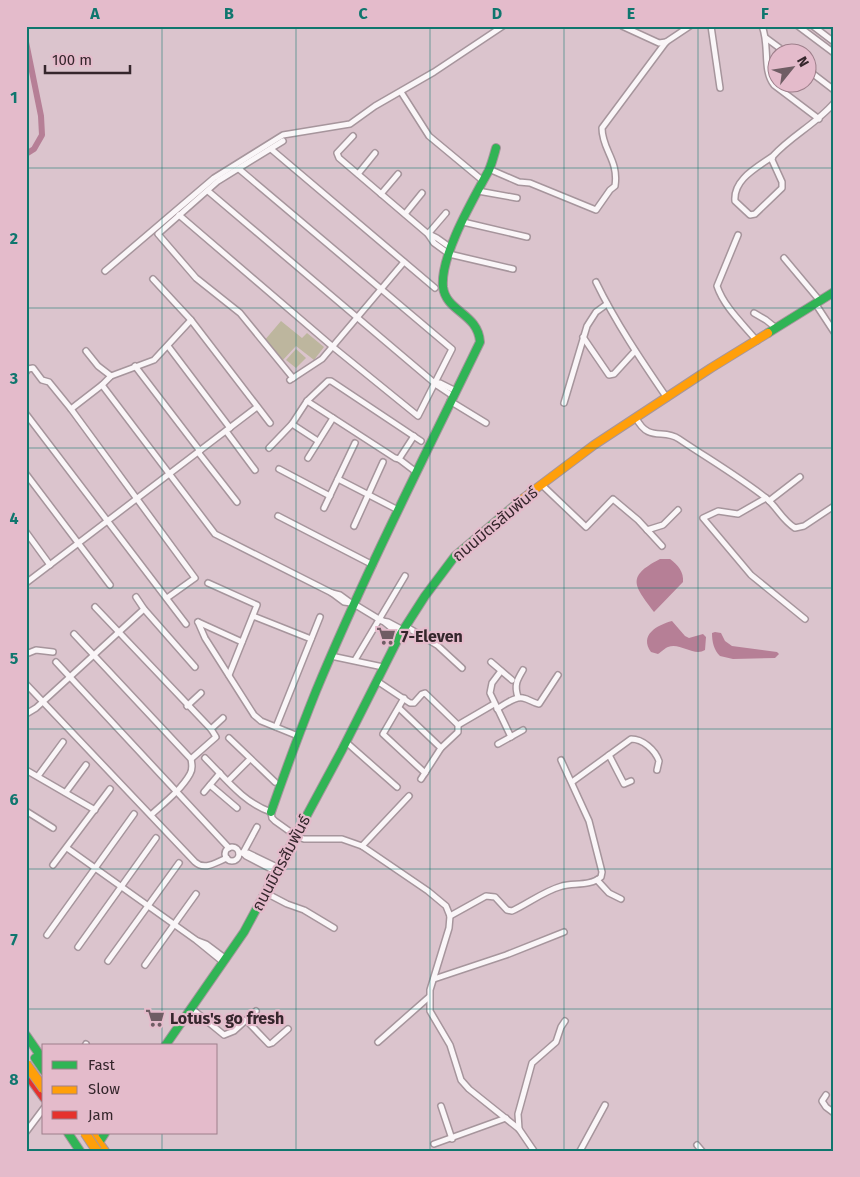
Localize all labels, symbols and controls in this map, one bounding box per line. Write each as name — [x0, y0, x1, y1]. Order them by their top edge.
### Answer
text: A — [89, 4, 100, 23]
text: B — [224, 4, 234, 23]
text: C — [358, 4, 368, 23]
text: D — [492, 4, 502, 23]
text: E — [627, 4, 635, 23]
text: F — [761, 4, 769, 23]
scale bar — [45, 42, 130, 74]
north arrow — [768, 42, 818, 92]
text: 100 m — [52, 51, 92, 69]
text: N — [793, 53, 813, 70]
text: 1 — [10, 88, 18, 107]
text: 2 — [10, 229, 18, 248]
text: 3 — [9, 369, 18, 388]
street label: ถนนมิตรสัมพันธ์ — [448, 483, 542, 565]
text: 4 — [9, 509, 19, 528]
supermarket icon: 7-Eleven — [375, 625, 397, 647]
place label: 7-Eleven — [401, 627, 463, 646]
text: 5 — [10, 649, 19, 668]
text: 6 — [9, 790, 19, 809]
street label: ถนนมิตรสัมพันธ์ — [248, 812, 314, 914]
text: 7 — [10, 930, 18, 949]
supermarket icon: Lotus's go fresh — [144, 1007, 166, 1029]
place label: Lotus's go fresh — [170, 1009, 284, 1028]
legend — [42, 1044, 218, 1134]
text: Fast — [88, 1056, 115, 1074]
text: 8 — [9, 1070, 19, 1089]
text: Slow — [88, 1080, 120, 1098]
text: Jam — [88, 1106, 114, 1124]

